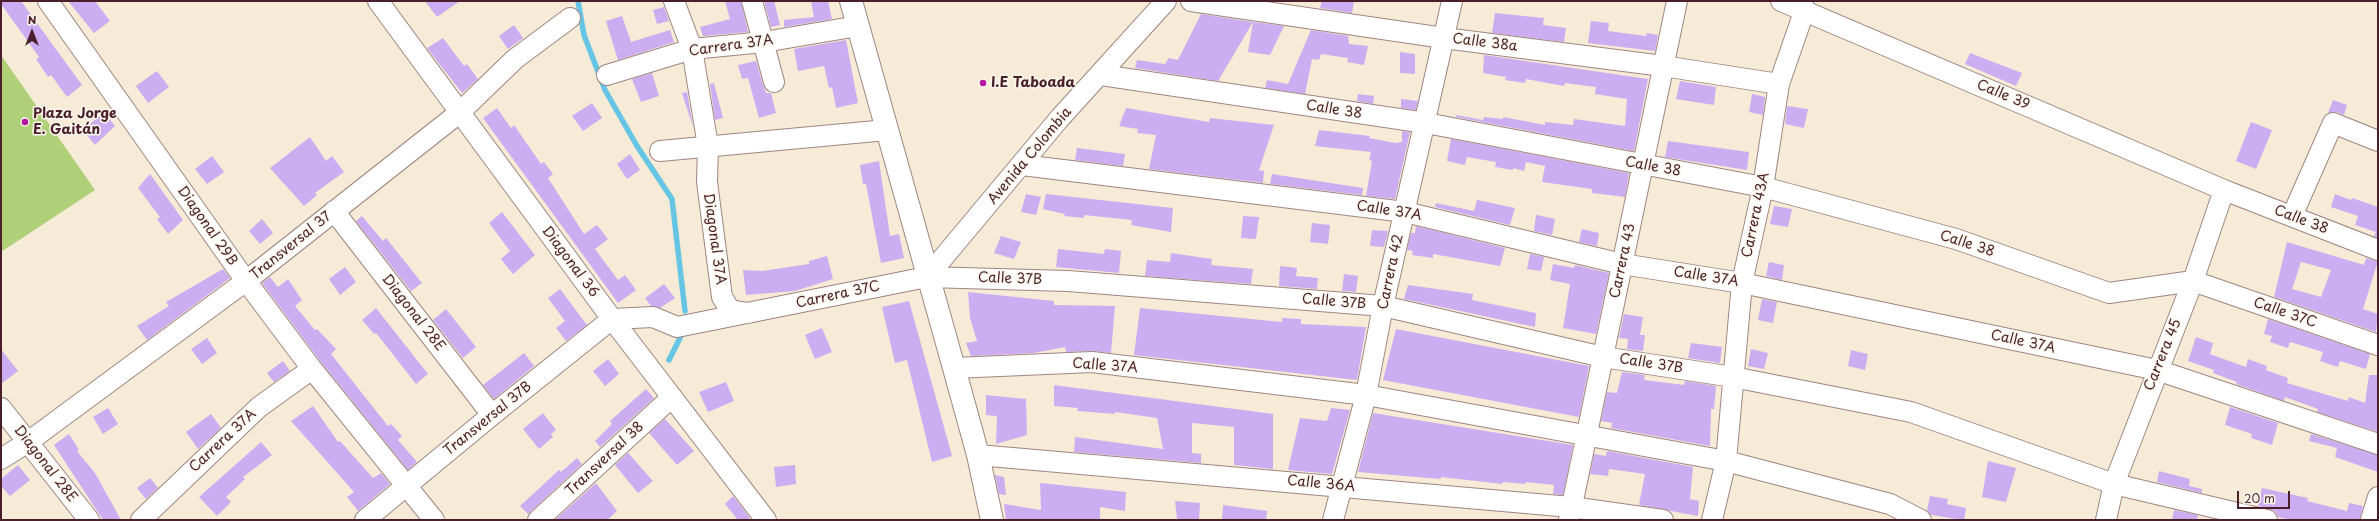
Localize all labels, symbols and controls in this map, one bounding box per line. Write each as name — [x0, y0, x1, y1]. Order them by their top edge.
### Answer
text: N — [28, 11, 36, 28]
north arrow — [12, 12, 52, 52]
street label: Calle 38a — [1452, 31, 1518, 55]
street label: Carrera 37A — [688, 32, 774, 60]
place label: I.E Taboada — [991, 75, 1075, 91]
street label: Calle 39 — [1974, 76, 2032, 114]
marker: I.E Taboada — [978, 78, 988, 88]
street label: Calle 38 — [1305, 97, 1363, 123]
street label: Avenida Colombia — [985, 104, 1075, 208]
place label: Plaza Jorge E. Gaitán — [33, 106, 117, 138]
marker: Plaza Jorge E. Gaitán — [20, 117, 30, 127]
street label: Calle 38 — [1624, 154, 1682, 180]
street label: Carrera 43A — [1739, 171, 1773, 259]
street label: Diagonal 29B — [173, 183, 241, 269]
street label: Diagonal 37A — [699, 192, 729, 286]
street label: Calle 37A — [1355, 198, 1423, 224]
street label: Calle 38 — [2272, 202, 2330, 238]
street label: Transversal 37 — [247, 208, 335, 284]
street label: Carrera 43 — [1607, 222, 1639, 300]
street label: Diagonal 36 — [538, 223, 602, 301]
street label: Calle 38 — [1937, 227, 1997, 261]
street label: Carrera 42 — [1375, 233, 1407, 311]
street label: Calle 37A — [1672, 264, 1740, 290]
street label: Calle 37B — [978, 269, 1042, 289]
street label: Diagonal 28E — [378, 271, 448, 355]
street label: Carrera 37C — [795, 278, 881, 312]
street label: Calle 37B — [1301, 291, 1367, 313]
street label: Calle 37C — [2251, 294, 2319, 332]
street label: Carrera 45 — [2141, 317, 2185, 393]
street label: Calle 37A — [1989, 327, 2057, 357]
street label: Calle 37B — [1618, 351, 1684, 377]
street label: Calle 37A — [1072, 355, 1138, 377]
street label: Transversal 37B — [441, 378, 535, 460]
street label: Carrera 37A — [186, 406, 260, 476]
street label: Transversal 38 — [562, 418, 648, 500]
street label: Diagonal 28E — [10, 422, 80, 506]
street label: Calle 36A — [1286, 473, 1356, 495]
scale bar — [2239, 483, 2292, 509]
text: 20 m — [2244, 489, 2275, 507]

